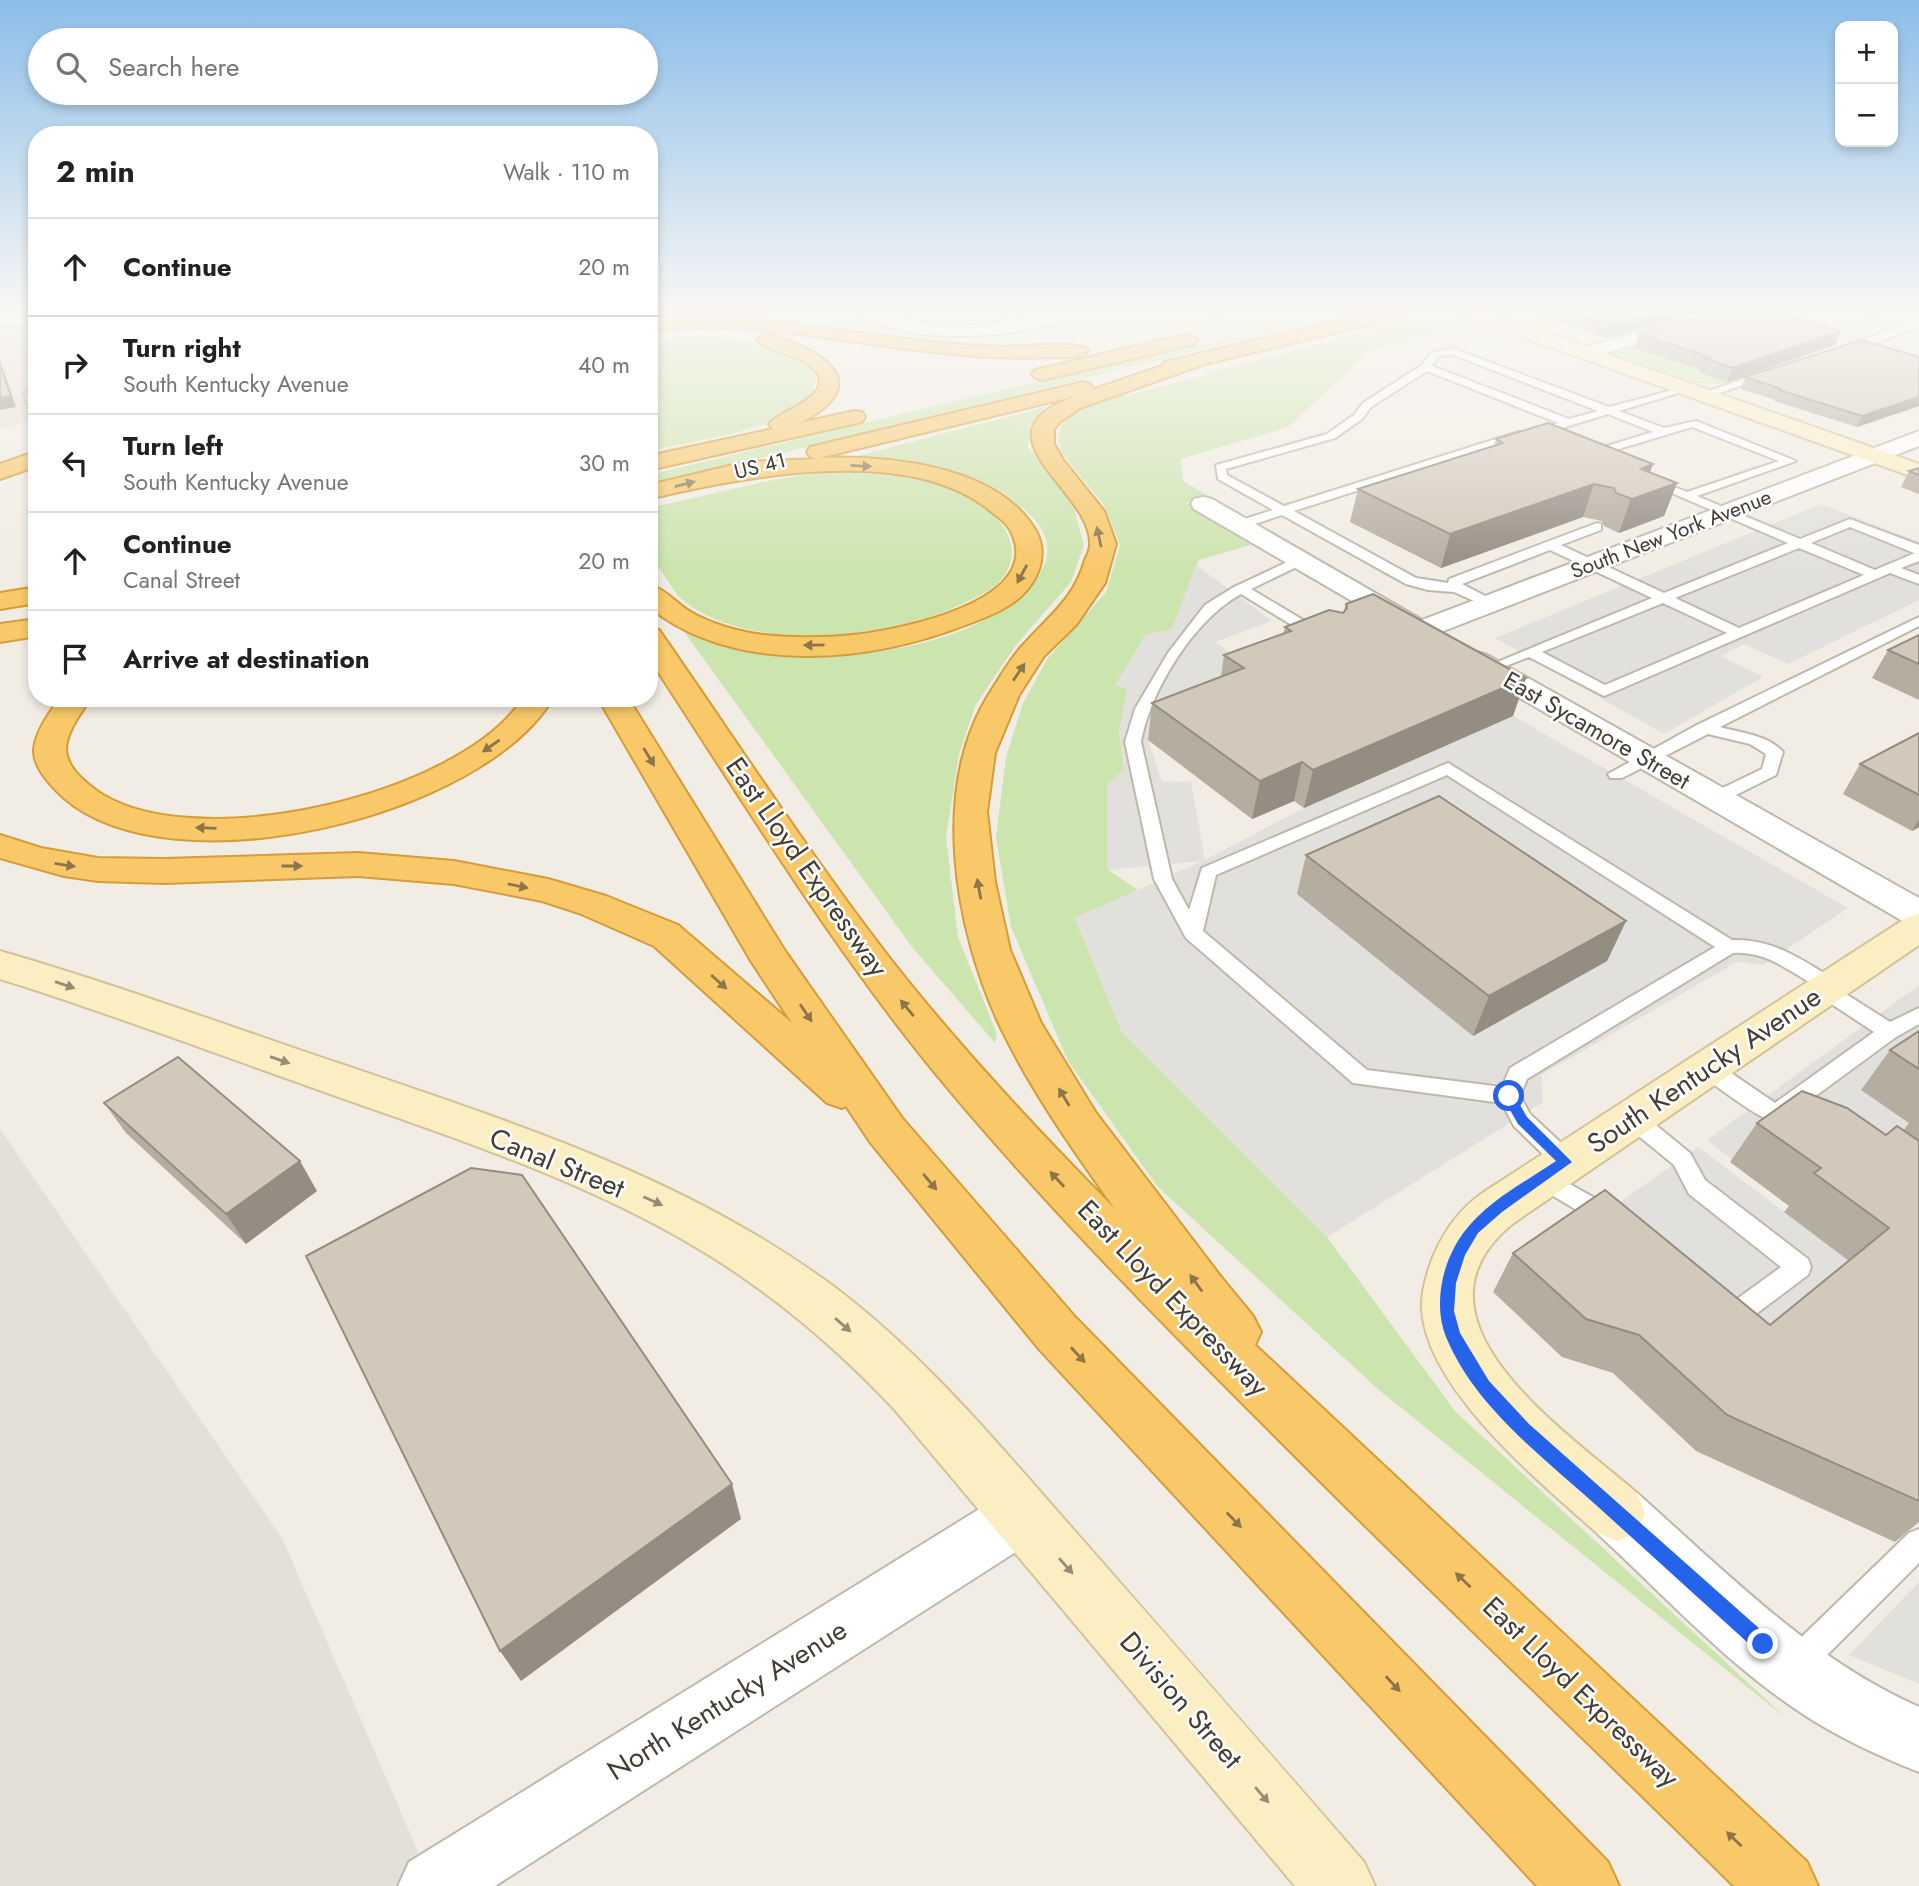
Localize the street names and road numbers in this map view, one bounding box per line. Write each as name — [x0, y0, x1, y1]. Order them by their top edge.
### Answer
street label: US 41 — [731, 445, 789, 487]
street label: South New York Avenue — [1566, 482, 1776, 586]
street label: East Sycamore Street — [1497, 662, 1697, 798]
street label: East Lloyd Expressway — [716, 749, 899, 986]
street label: South Kentucky Avenue — [1579, 976, 1829, 1164]
street label: Canal Street — [483, 1117, 631, 1209]
street label: East Lloyd Expressway — [1068, 1190, 1278, 1406]
street label: East Lloyd Expressway — [1473, 1587, 1689, 1797]
street label: North Kentucky Avenue — [599, 1609, 855, 1791]
street label: Division Street — [1110, 1623, 1252, 1778]

